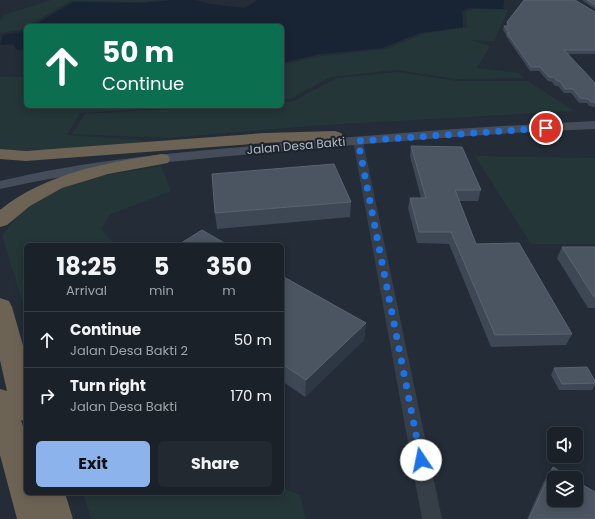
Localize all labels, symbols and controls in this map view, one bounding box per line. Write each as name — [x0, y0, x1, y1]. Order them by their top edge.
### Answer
text: 50 m — [102, 33, 174, 72]
icon: ahead — [36, 40, 88, 92]
text: Continue — [102, 71, 184, 96]
pin — [529, 111, 563, 145]
icon: arrive — [535, 117, 557, 139]
street label: Jalan Desa Bakti — [246, 133, 346, 158]
text: 18:25 — [56, 250, 117, 283]
text: 5 — [154, 250, 169, 283]
text: 350 — [206, 250, 252, 283]
text: Arrival — [66, 281, 107, 300]
text: min — [149, 281, 174, 300]
text: m — [222, 281, 236, 300]
text: Continue — [70, 319, 141, 340]
icon: ahead — [36, 329, 58, 351]
text: 50 m — [234, 329, 272, 350]
text: Jalan Desa Bakti 2 — [70, 341, 188, 360]
text: Turn right — [70, 375, 146, 396]
icon: right — [36, 385, 58, 407]
text: 170 m — [230, 385, 272, 406]
text: Jalan Desa Bakti — [70, 397, 177, 416]
map controls — [547, 427, 583, 507]
button: sound — [547, 427, 583, 463]
position arrow — [400, 439, 442, 481]
button: Exit — [36, 441, 150, 487]
button: Share — [158, 441, 272, 487]
button: layers — [547, 471, 583, 507]

